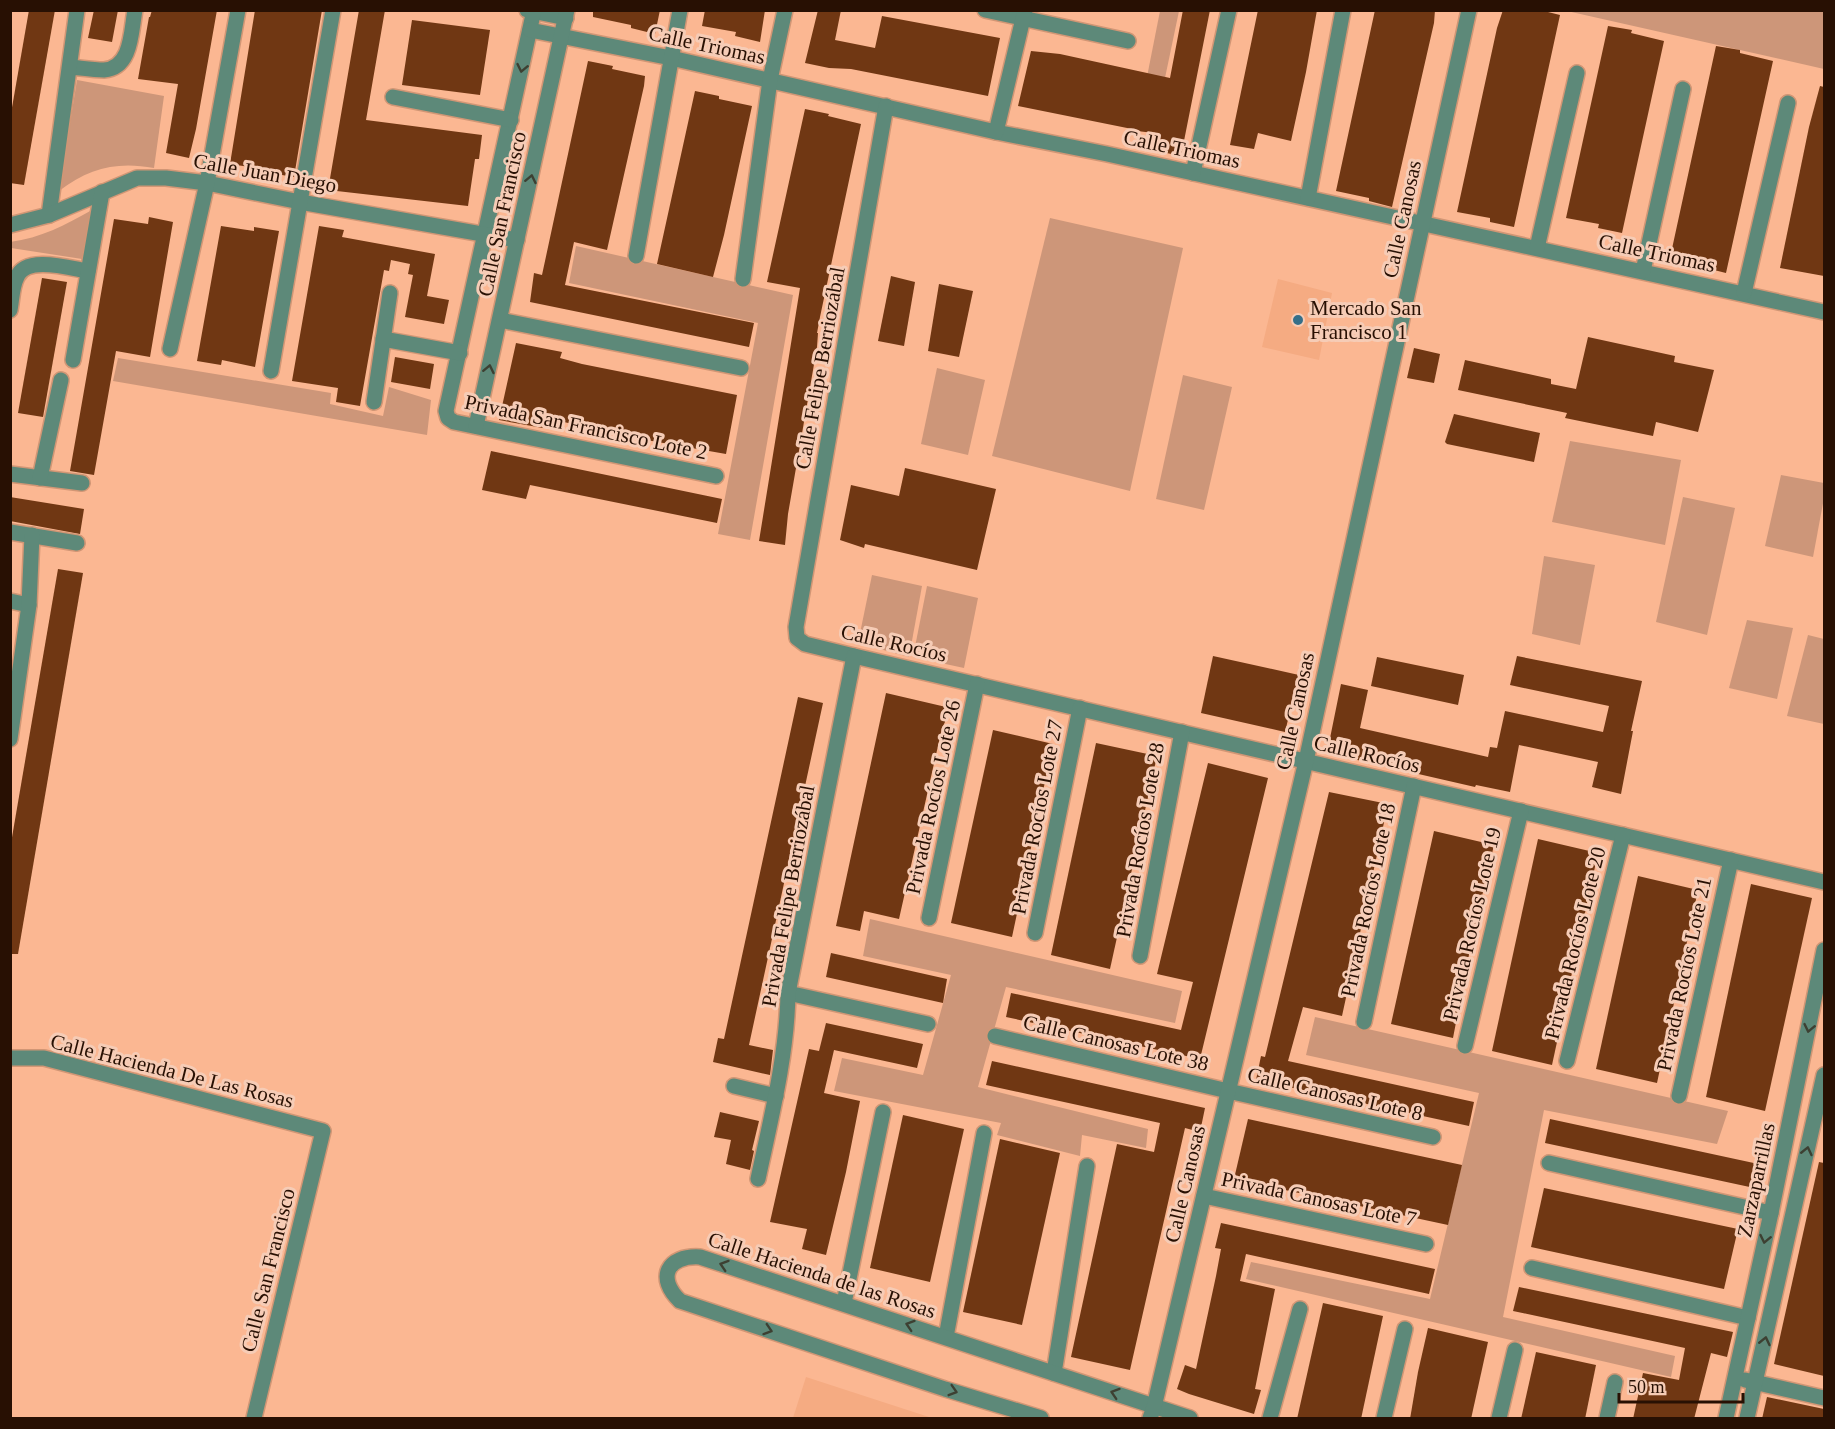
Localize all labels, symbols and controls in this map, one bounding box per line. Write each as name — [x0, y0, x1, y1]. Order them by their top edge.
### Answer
street label: Calle Triomas — [647, 21, 767, 69]
one-way arrow — [516, 62, 529, 72]
street label: Calle Triomas — [1122, 125, 1242, 173]
street label: Calle San Francisco — [473, 129, 531, 299]
street label: Calle Juan Diego — [192, 149, 338, 197]
street label: Calle Canosas — [1378, 158, 1426, 280]
one-way arrow — [523, 174, 536, 184]
street label: Calle Triomas — [1597, 229, 1717, 277]
street label: Calle Felipe Berriozábal — [790, 265, 850, 471]
place label: Mercado San Francisco 1 — [1310, 296, 1422, 344]
marker: Mercado San Francisco 1 — [1291, 313, 1305, 327]
one-way arrow — [482, 365, 495, 375]
street label: Privada San Francisco Lote 2 — [463, 390, 709, 464]
street label: Calle Rocíos — [839, 619, 949, 667]
street label: Calle Canosas — [1271, 650, 1319, 772]
street label: Privada Rocíos Lote 26 — [901, 698, 965, 896]
street label: Privada Rocíos Lote 27 — [1006, 718, 1068, 916]
street label: Calle Rocíos — [1312, 730, 1422, 778]
street label: Privada Rocíos Lote 28 — [1111, 741, 1169, 939]
street label: Privada Felipe Berriozábal — [757, 783, 819, 1009]
street label: Privada Rocíos Lote 18 — [1336, 801, 1400, 999]
street label: Privada Rocíos Lote 19 — [1438, 825, 1506, 1023]
street label: Privada Rocíos Lote 20 — [1539, 844, 1611, 1042]
street label: Privada Rocíos Lote 21 — [1652, 875, 1716, 1073]
street label: Calle Canosas Lote 38 — [1021, 1010, 1211, 1076]
one-way arrow — [1803, 1022, 1816, 1032]
street label: Calle Hacienda De Las Rosas — [48, 1029, 296, 1113]
street label: Calle Canosas Lote 8 — [1245, 1062, 1425, 1126]
street label: Zarzaparrillas — [1732, 1120, 1780, 1240]
street label: Calle Canosas — [1160, 1123, 1210, 1245]
one-way arrow — [1800, 1146, 1813, 1156]
street label: Privada Canosas Lote 7 — [1219, 1167, 1419, 1231]
street label: Calle San Francisco — [236, 1186, 300, 1354]
street label: Calle Hacienda de las Rosas — [705, 1227, 939, 1323]
one-way arrow — [1759, 1234, 1772, 1244]
one-way arrow — [719, 1259, 730, 1272]
one-way arrow — [905, 1320, 916, 1332]
one-way arrow — [762, 1323, 773, 1335]
one-way arrow — [1757, 1336, 1770, 1346]
scale bar — [1619, 1366, 1744, 1404]
text: 50 m — [1628, 1377, 1665, 1397]
one-way arrow — [947, 1384, 958, 1396]
one-way arrow — [1110, 1388, 1121, 1401]

